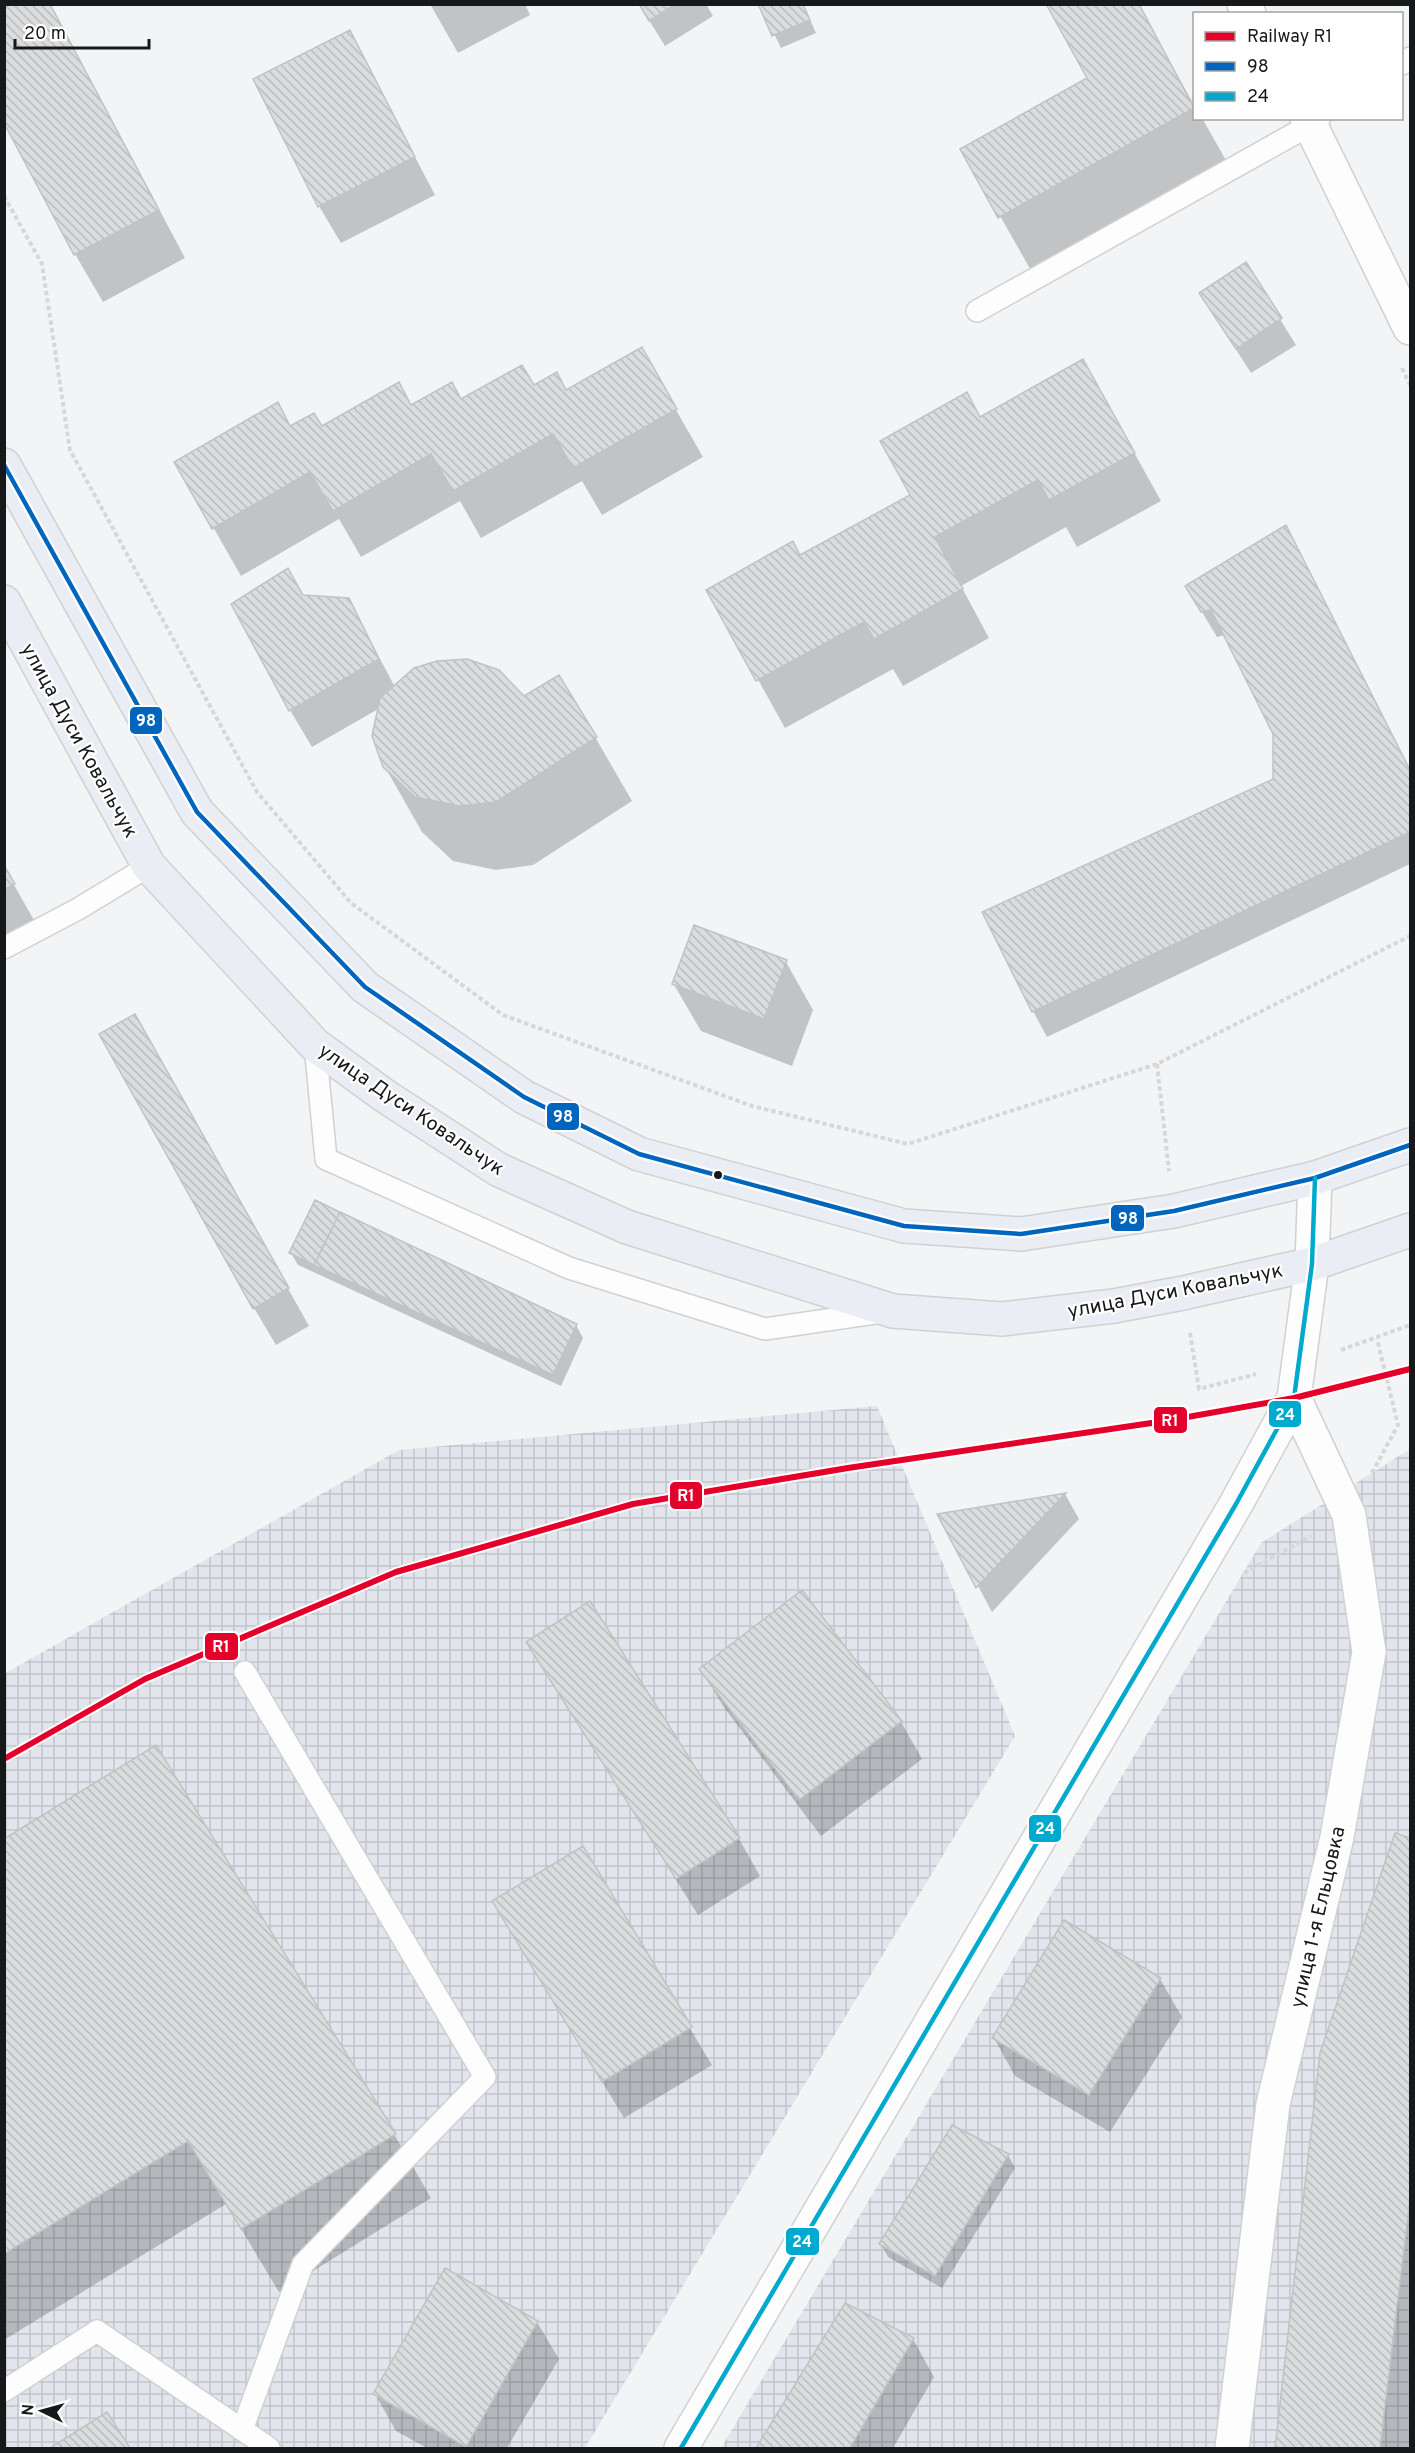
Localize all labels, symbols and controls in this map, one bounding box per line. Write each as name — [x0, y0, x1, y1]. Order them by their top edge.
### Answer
scale bar — [15, 12, 148, 50]
legend — [1193, 12, 1403, 120]
text: 20 m — [24, 23, 66, 46]
text: Railway R1 — [1247, 26, 1332, 49]
text: 98 — [1247, 56, 1269, 79]
text: 24 — [1247, 86, 1269, 109]
street label: улица Дуси Ковальчук — [14, 639, 143, 843]
line badge: 98 — [129, 706, 163, 735]
text: 98 — [136, 712, 156, 732]
street label: улица Дуси Ковальчук — [313, 1039, 509, 1183]
line badge: 98 — [546, 1102, 580, 1131]
text: 98 — [553, 1108, 573, 1128]
unlabelled marker — [712, 1169, 724, 1181]
line badge: 98 — [1110, 1204, 1145, 1232]
text: 98 — [1118, 1210, 1138, 1230]
street label: улица Дуси Ковальчук — [1065, 1258, 1285, 1326]
line badge: 24 — [1268, 1400, 1302, 1428]
line badge: R1 — [1153, 1406, 1188, 1434]
text: 24 — [1275, 1406, 1295, 1426]
text: R1 — [1161, 1412, 1179, 1432]
line badge: R1 — [669, 1481, 703, 1510]
text: R1 — [677, 1487, 695, 1507]
line badge: R1 — [204, 1632, 239, 1661]
text: R1 — [212, 1638, 230, 1658]
line badge: 24 — [1028, 1814, 1062, 1843]
text: 24 — [1035, 1820, 1055, 1840]
street label: улица 1-я Ельцовка — [1285, 1824, 1353, 2011]
line badge: 24 — [785, 2227, 820, 2256]
text: 24 — [792, 2233, 812, 2253]
north arrow — [12, 2381, 72, 2441]
text: N — [19, 2403, 40, 2416]

